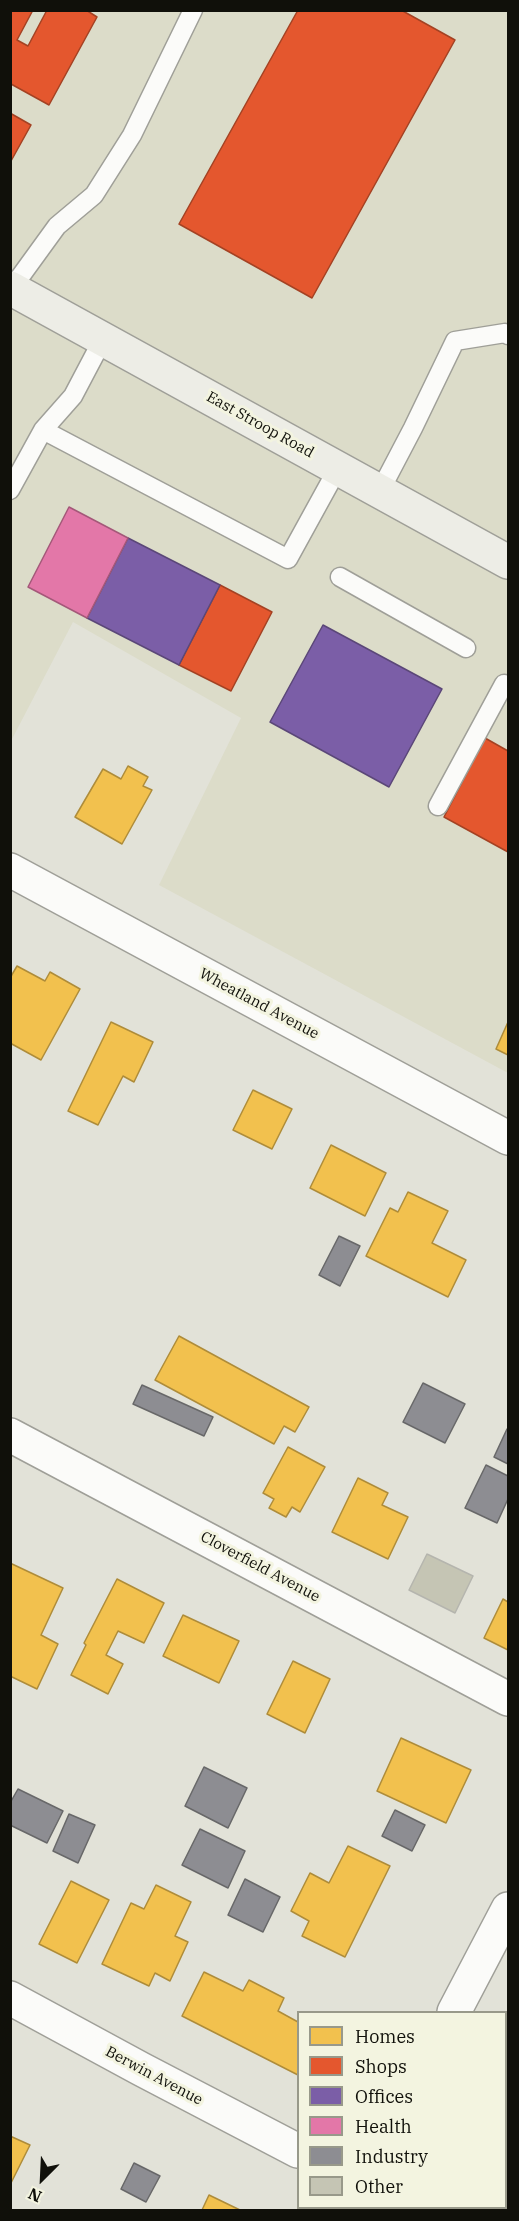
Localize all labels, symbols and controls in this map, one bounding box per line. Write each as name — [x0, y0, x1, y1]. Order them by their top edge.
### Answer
street label: East Stroop Road — [203, 388, 317, 462]
street label: Wheatland Avenue — [196, 965, 322, 1043]
street label: Cloverfield Avenue — [197, 1528, 323, 1606]
legend — [297, 2011, 507, 2209]
text: Homes — [355, 2025, 415, 2048]
street label: Berwin Avenue — [102, 2043, 206, 2109]
text: Shops — [355, 2055, 407, 2078]
text: Offices — [355, 2085, 413, 2108]
text: Health — [355, 2115, 412, 2138]
text: Industry — [355, 2145, 428, 2168]
north arrow — [12, 2149, 72, 2209]
text: Other — [355, 2175, 403, 2198]
text: N — [25, 2184, 45, 2207]

